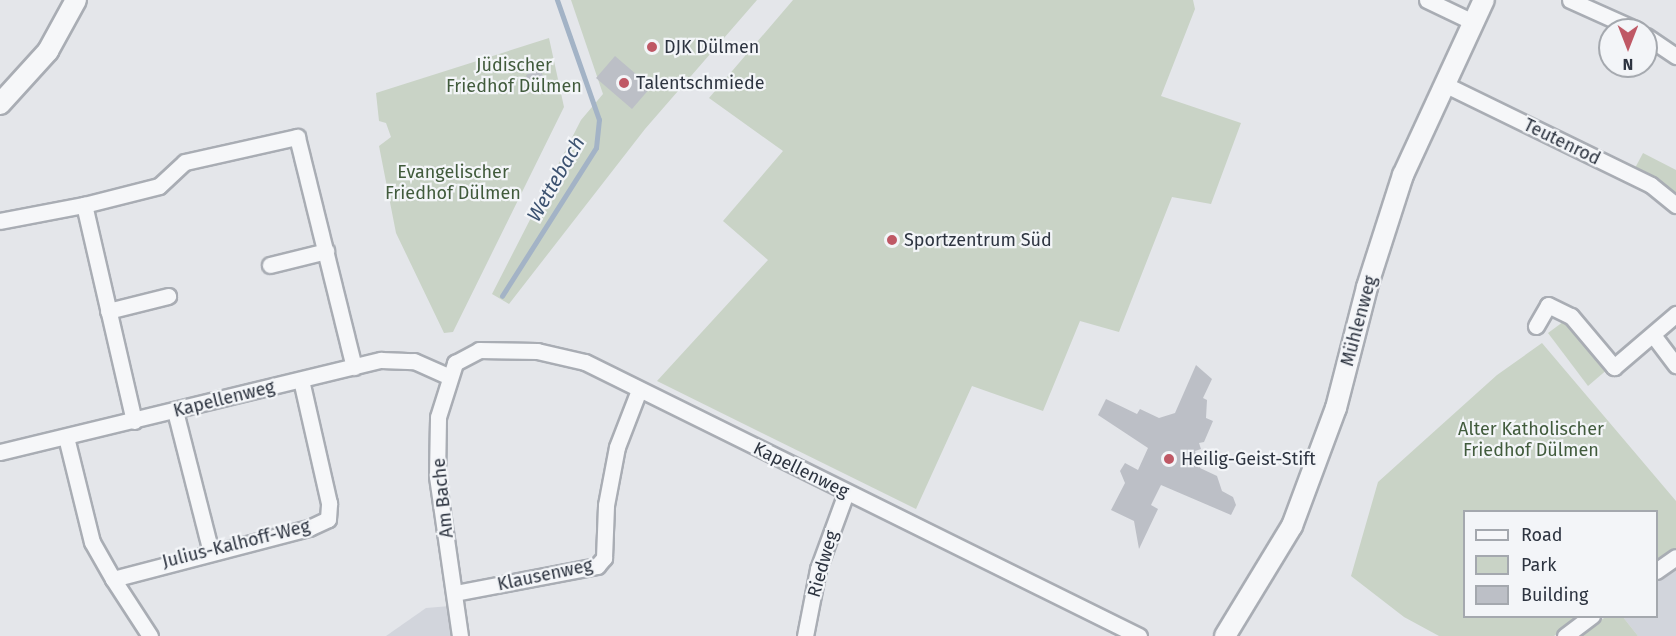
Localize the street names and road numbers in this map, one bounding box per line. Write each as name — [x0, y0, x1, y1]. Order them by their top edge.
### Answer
street label: Teutenrod — [1520, 114, 1604, 170]
street label: Mühlenweg — [1337, 273, 1381, 369]
street label: Kapellenweg — [171, 376, 277, 422]
street label: Kapellenweg — [750, 438, 852, 502]
street label: Am Bache — [428, 457, 458, 539]
street label: Julius-Kalhoff-Weg — [160, 515, 312, 573]
street label: Riedweg — [803, 528, 843, 600]
street label: Klausenweg — [495, 554, 595, 596]

